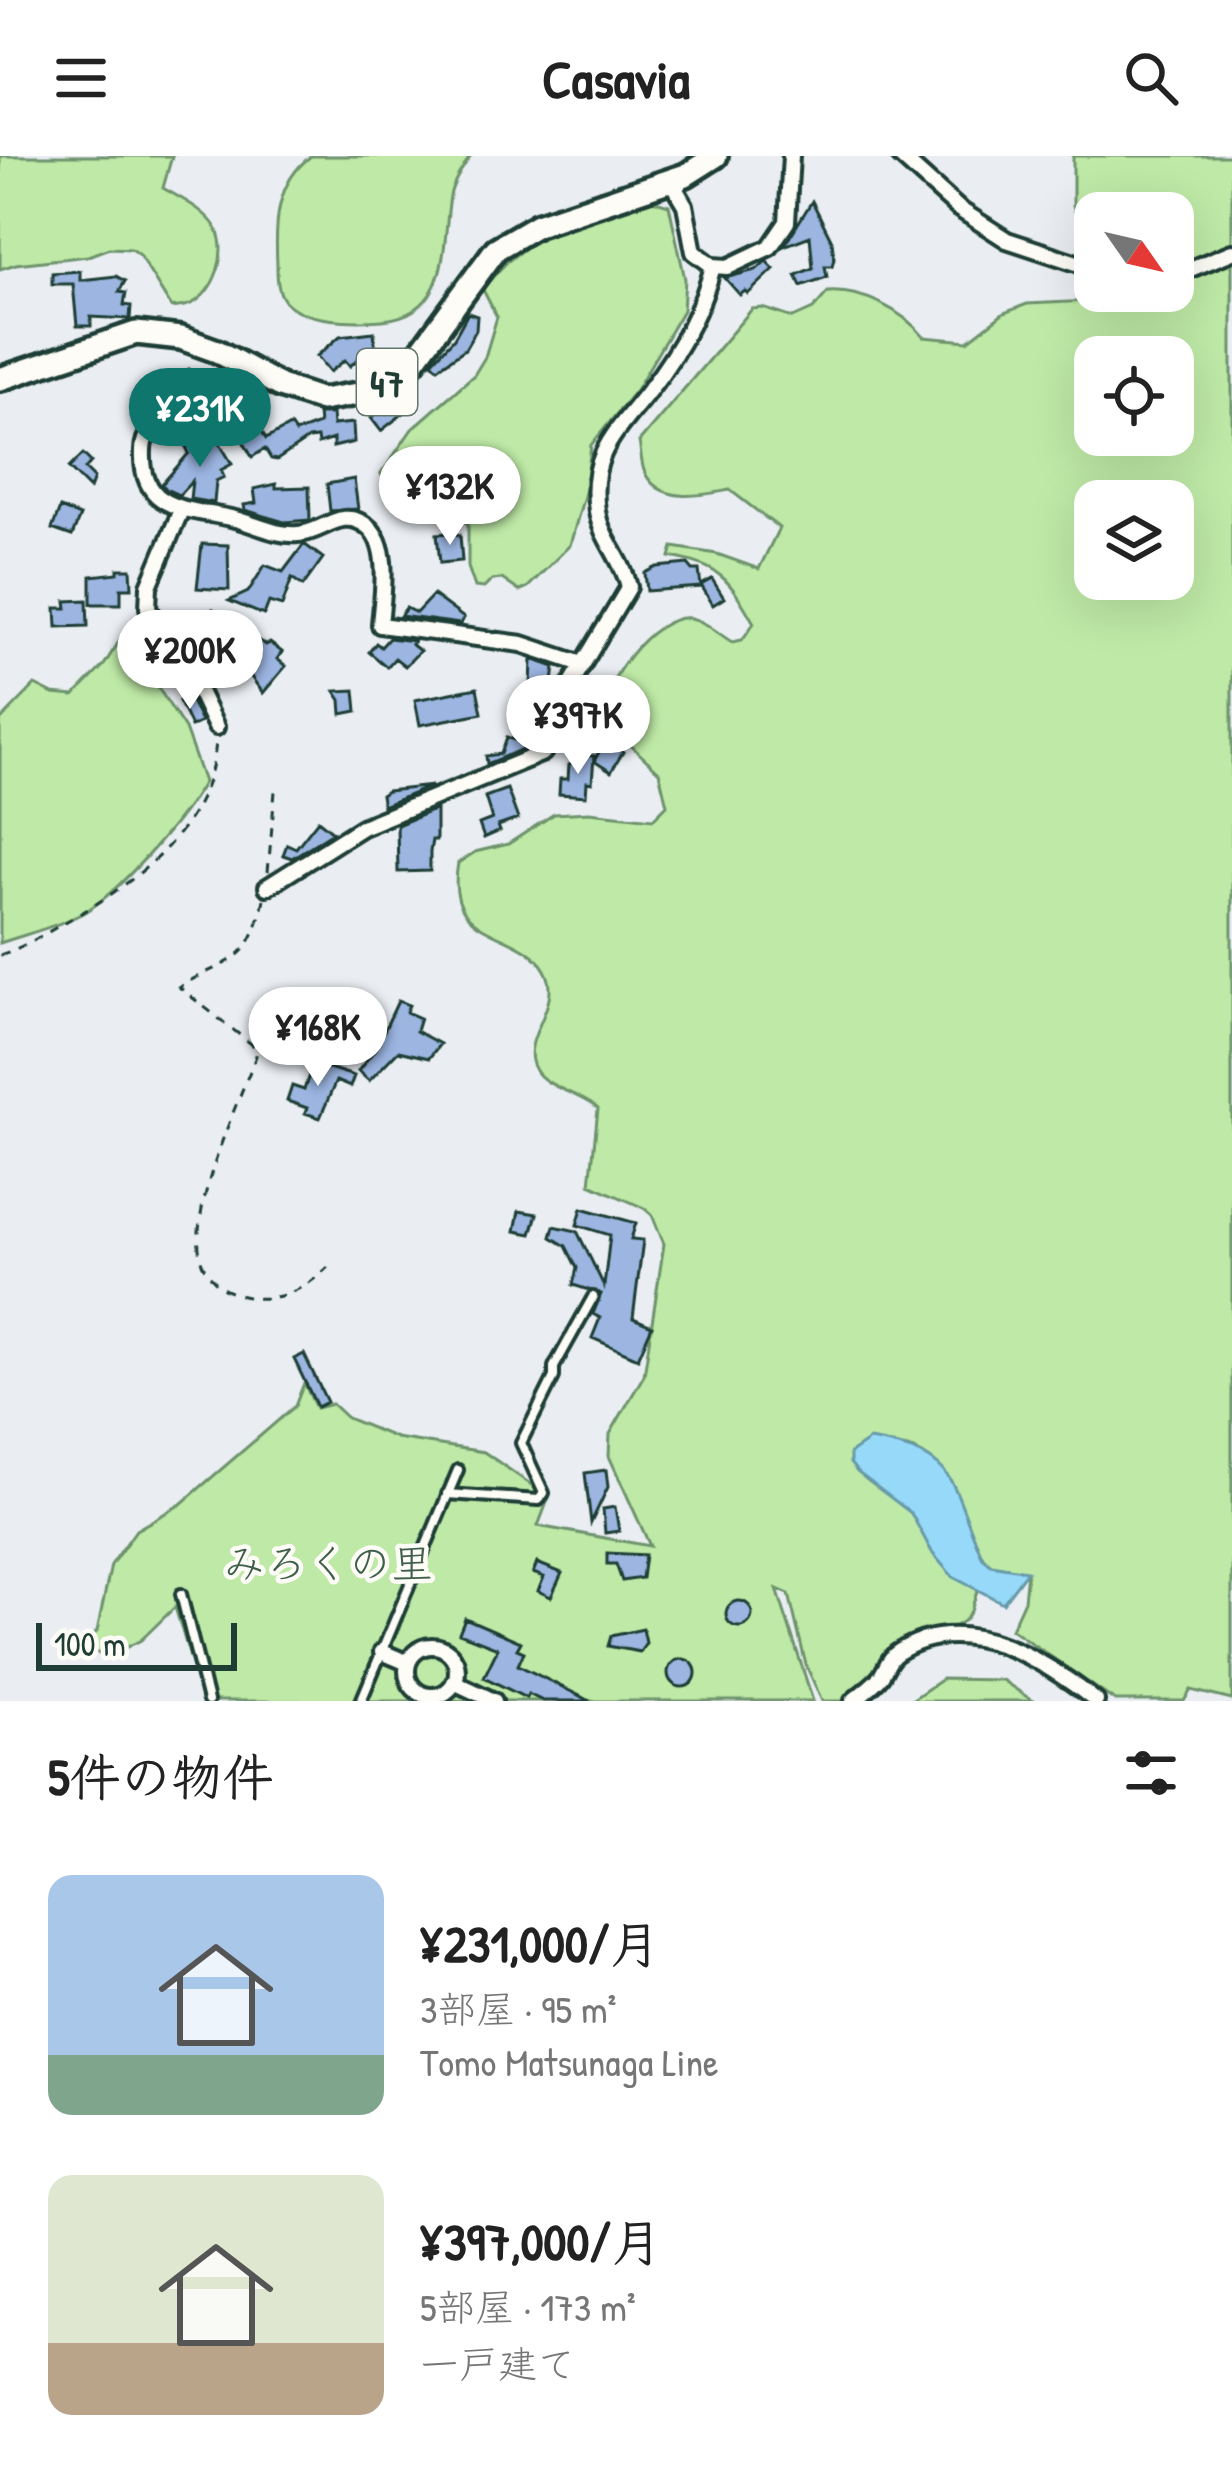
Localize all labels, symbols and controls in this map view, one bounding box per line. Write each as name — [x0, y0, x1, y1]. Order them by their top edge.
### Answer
text: Casavia — [542, 42, 690, 115]
icon: menu — [48, 45, 114, 111]
icon: search — [1118, 45, 1184, 111]
north arrow — [1074, 192, 1194, 312]
map controls — [1074, 192, 1194, 600]
button: locate — [1074, 336, 1194, 456]
road number: 47 — [357, 349, 417, 415]
pin: ¥231K — [116, 368, 284, 470]
text: ¥231K — [156, 380, 244, 433]
pin: ¥132K — [366, 446, 534, 548]
text: ¥132K — [406, 458, 494, 511]
button: layers — [1074, 480, 1194, 600]
pin: ¥200K — [106, 610, 274, 712]
text: ¥200K — [144, 622, 236, 675]
pin: ¥397K — [494, 675, 662, 777]
text: ¥397K — [533, 687, 623, 740]
pin: ¥168K — [234, 987, 402, 1089]
text: ¥168K — [275, 999, 361, 1052]
park label: みろくの里 — [223, 1534, 433, 1591]
scale bar — [36, 1617, 237, 1670]
text: 100 m — [54, 1622, 126, 1666]
icon: filters — [1118, 1740, 1184, 1806]
text: 5件の物件 — [48, 1742, 274, 1811]
text: ¥231,000/月 — [420, 1909, 660, 1978]
icon: home — [144, 1923, 288, 2067]
text: 3部屋 · 95 m² — [420, 1982, 616, 2035]
text: Tomo Matsunaga Line — [420, 2035, 719, 2088]
text: ¥397,000/月 — [420, 2207, 662, 2276]
icon: home — [144, 2223, 288, 2367]
text: 5部屋 · 173 m² — [420, 2280, 636, 2333]
text: 一戸建て — [420, 2337, 576, 2390]

